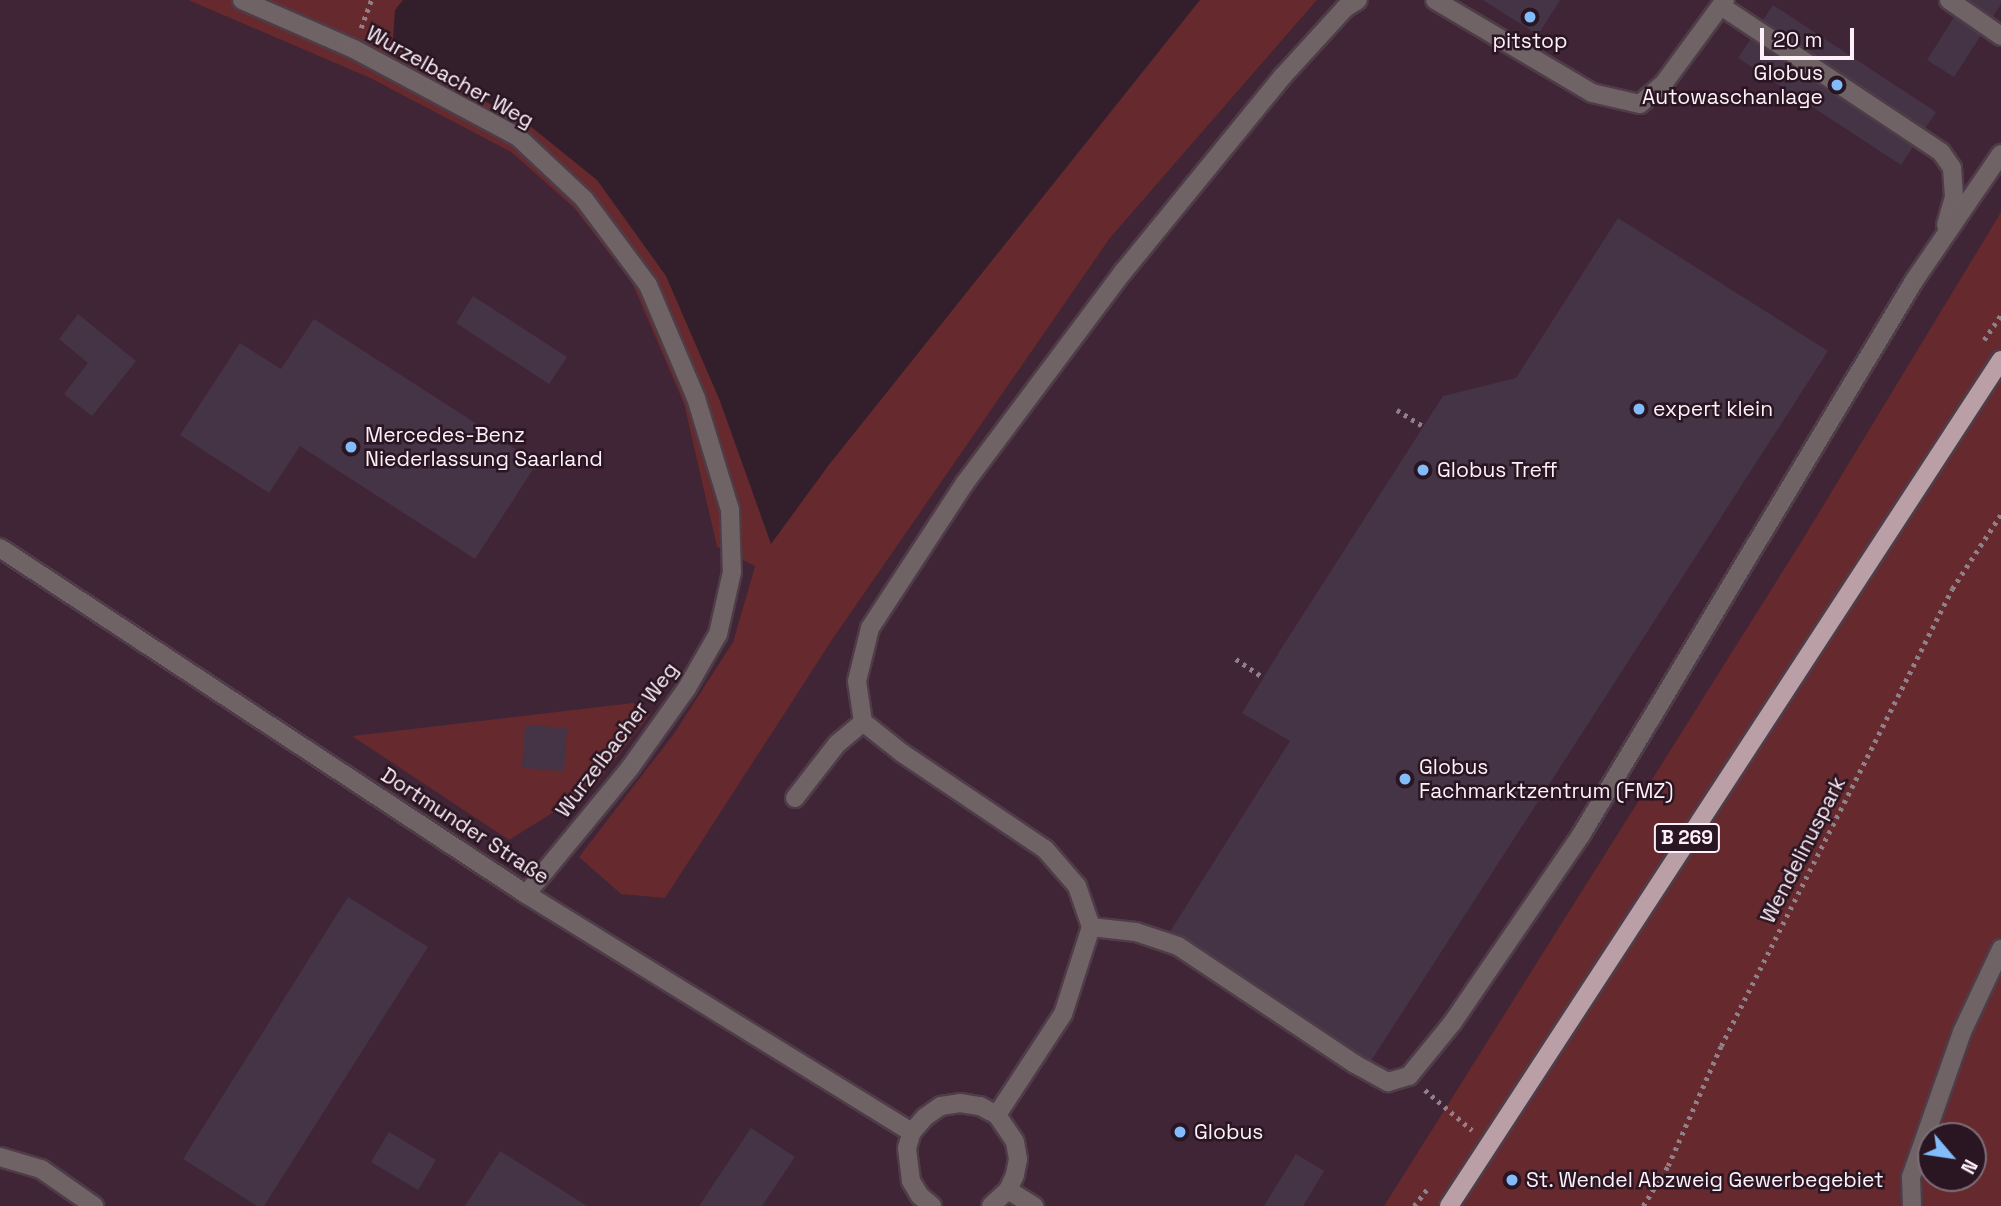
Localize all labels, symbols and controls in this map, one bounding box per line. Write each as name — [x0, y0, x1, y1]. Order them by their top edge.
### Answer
marker: pitstop — [1522, 9, 1538, 25]
scale bar — [1763, 14, 1857, 58]
street label: Wurzelbacher Weg — [362, 20, 538, 134]
text: 20 m — [1773, 26, 1823, 53]
place label: pitstop — [1493, 28, 1567, 54]
place label: Globus Autowaschanlage — [1642, 60, 1823, 110]
marker: Globus Autowaschanlage — [1829, 77, 1845, 93]
place label: expert klein — [1653, 396, 1773, 422]
marker: expert klein — [1631, 401, 1647, 417]
place label: Mercedes-Benz Niederlassung Saarland — [365, 422, 603, 472]
marker: Mercedes-Benz Niederlassung Saarland — [343, 439, 359, 455]
place label: Globus Treff — [1437, 457, 1558, 483]
marker: Globus Treff — [1415, 462, 1431, 478]
street label: Wurzelbacher Weg — [550, 657, 684, 823]
place label: Globus Fachmarktzentrum (FMZ) — [1419, 754, 1673, 804]
street label: Dortmunder Straße — [376, 762, 554, 890]
marker: Globus Fachmarktzentrum (FMZ) — [1397, 771, 1413, 787]
street label: Wendelinuspark — [1755, 773, 1851, 927]
road number: B 269 — [1654, 822, 1720, 853]
place label: Globus — [1194, 1119, 1263, 1145]
north arrow — [1917, 1122, 1987, 1192]
marker: Globus — [1172, 1124, 1188, 1140]
text: N — [1955, 1155, 1983, 1178]
place label: St. Wendel Abzweig Gewerbegebiet — [1526, 1167, 1885, 1193]
marker: St. Wendel Abzweig Gewerbegebiet — [1504, 1172, 1520, 1188]

